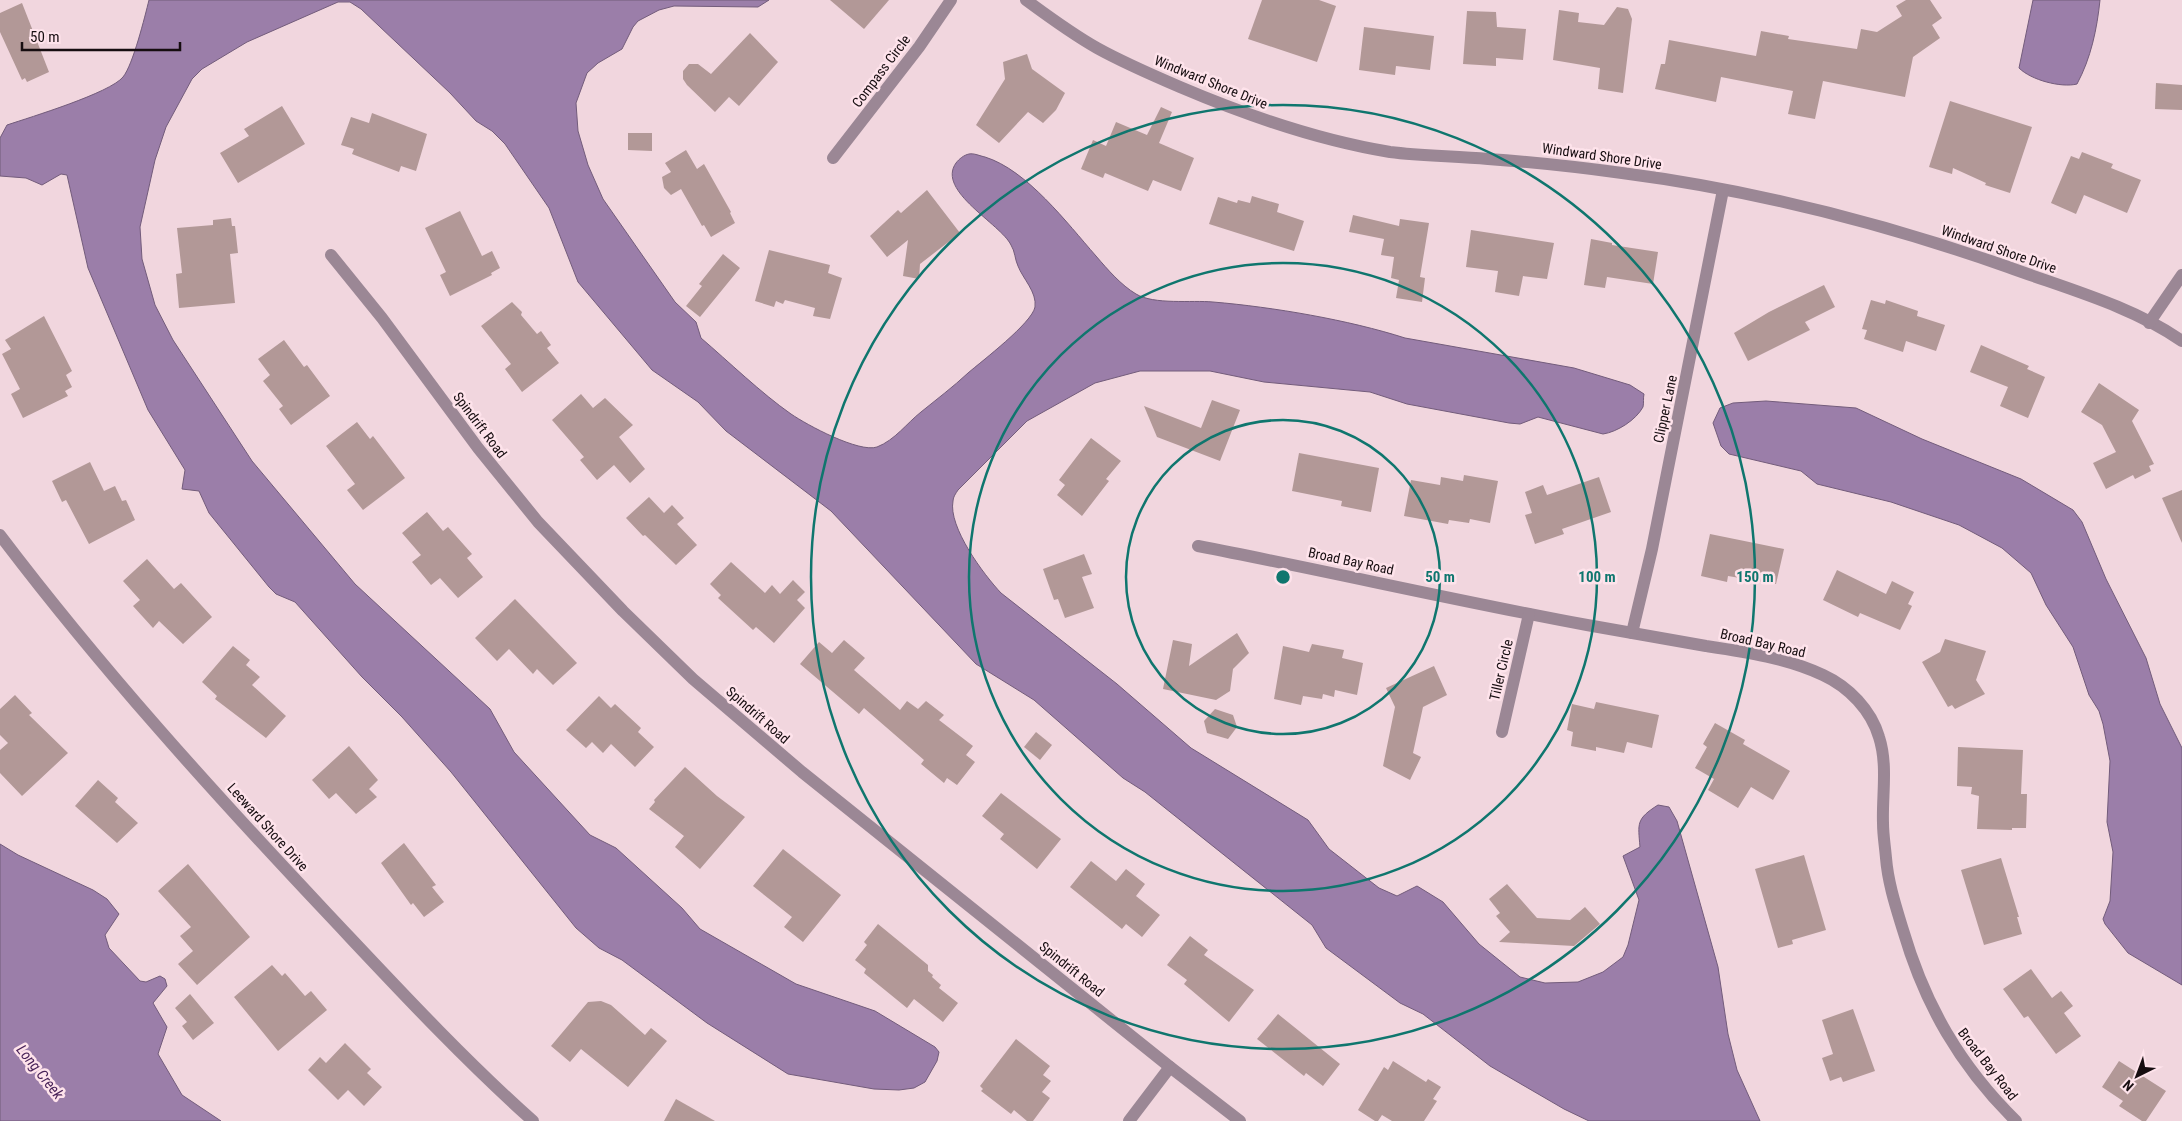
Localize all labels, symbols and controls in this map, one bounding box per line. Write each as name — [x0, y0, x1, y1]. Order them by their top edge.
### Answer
scale bar — [22, 20, 180, 52]
text: 50 m — [30, 28, 60, 46]
street label: Compass Circle — [849, 31, 914, 110]
street label: Windward Shore Drive — [1152, 52, 1270, 112]
street label: Windward Shore Drive — [1541, 140, 1663, 172]
street label: Windward Shore Drive — [1939, 222, 2059, 276]
street label: Clipper Lane — [1650, 373, 1680, 444]
street label: Spindrift Road — [450, 389, 510, 461]
street label: Broad Bay Road — [1307, 544, 1395, 578]
centre of rings — [1274, 568, 1292, 586]
text: 50 m — [1425, 568, 1455, 586]
text: 100 m — [1578, 568, 1616, 586]
text: 150 m — [1736, 568, 1774, 586]
street label: Broad Bay Road — [1719, 625, 1807, 661]
street label: Tiller Circle — [1486, 637, 1516, 702]
street label: Spindrift Road — [723, 683, 793, 747]
street label: Leeward Shore Drive — [224, 780, 312, 875]
street label: Spindrift Road — [1036, 938, 1108, 1000]
street label: Broad Bay Road — [1955, 1025, 2021, 1103]
water label: Long Creek — [13, 1041, 68, 1103]
north arrow — [2112, 1051, 2162, 1101]
text: N — [2120, 1077, 2137, 1094]

